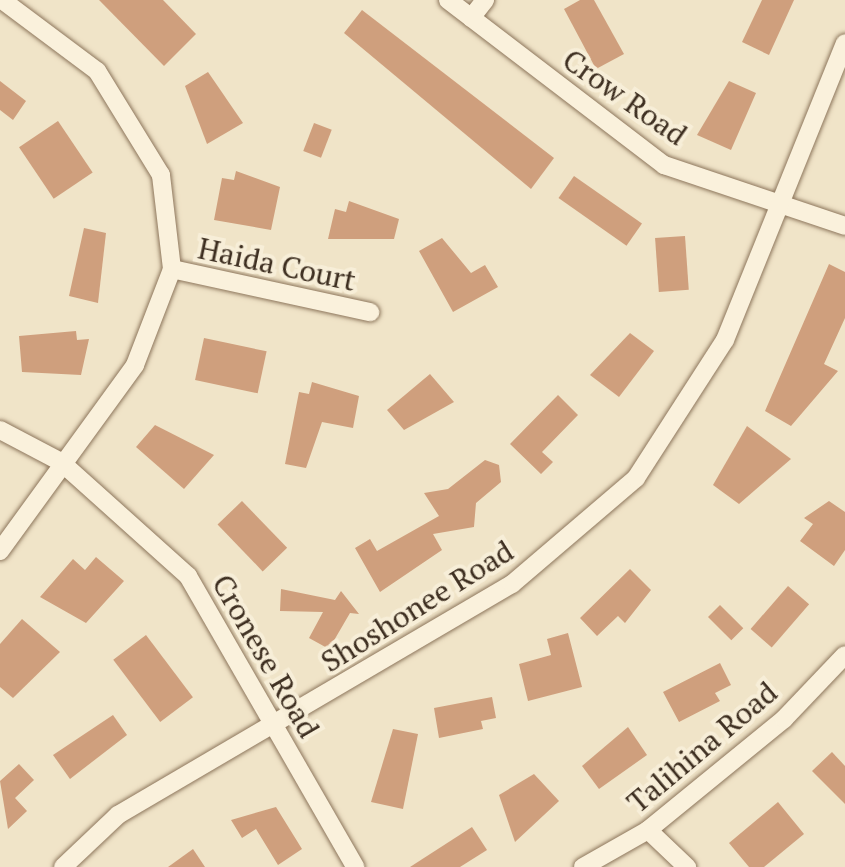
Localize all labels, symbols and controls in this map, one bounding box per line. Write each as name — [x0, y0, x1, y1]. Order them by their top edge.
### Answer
street label: Crow Road — [556, 41, 694, 153]
street label: Haida Court — [195, 230, 359, 298]
street label: Shoshonee Road — [314, 533, 520, 679]
street label: Cronese Road — [205, 568, 327, 744]
street label: Talihina Road — [620, 674, 784, 820]

